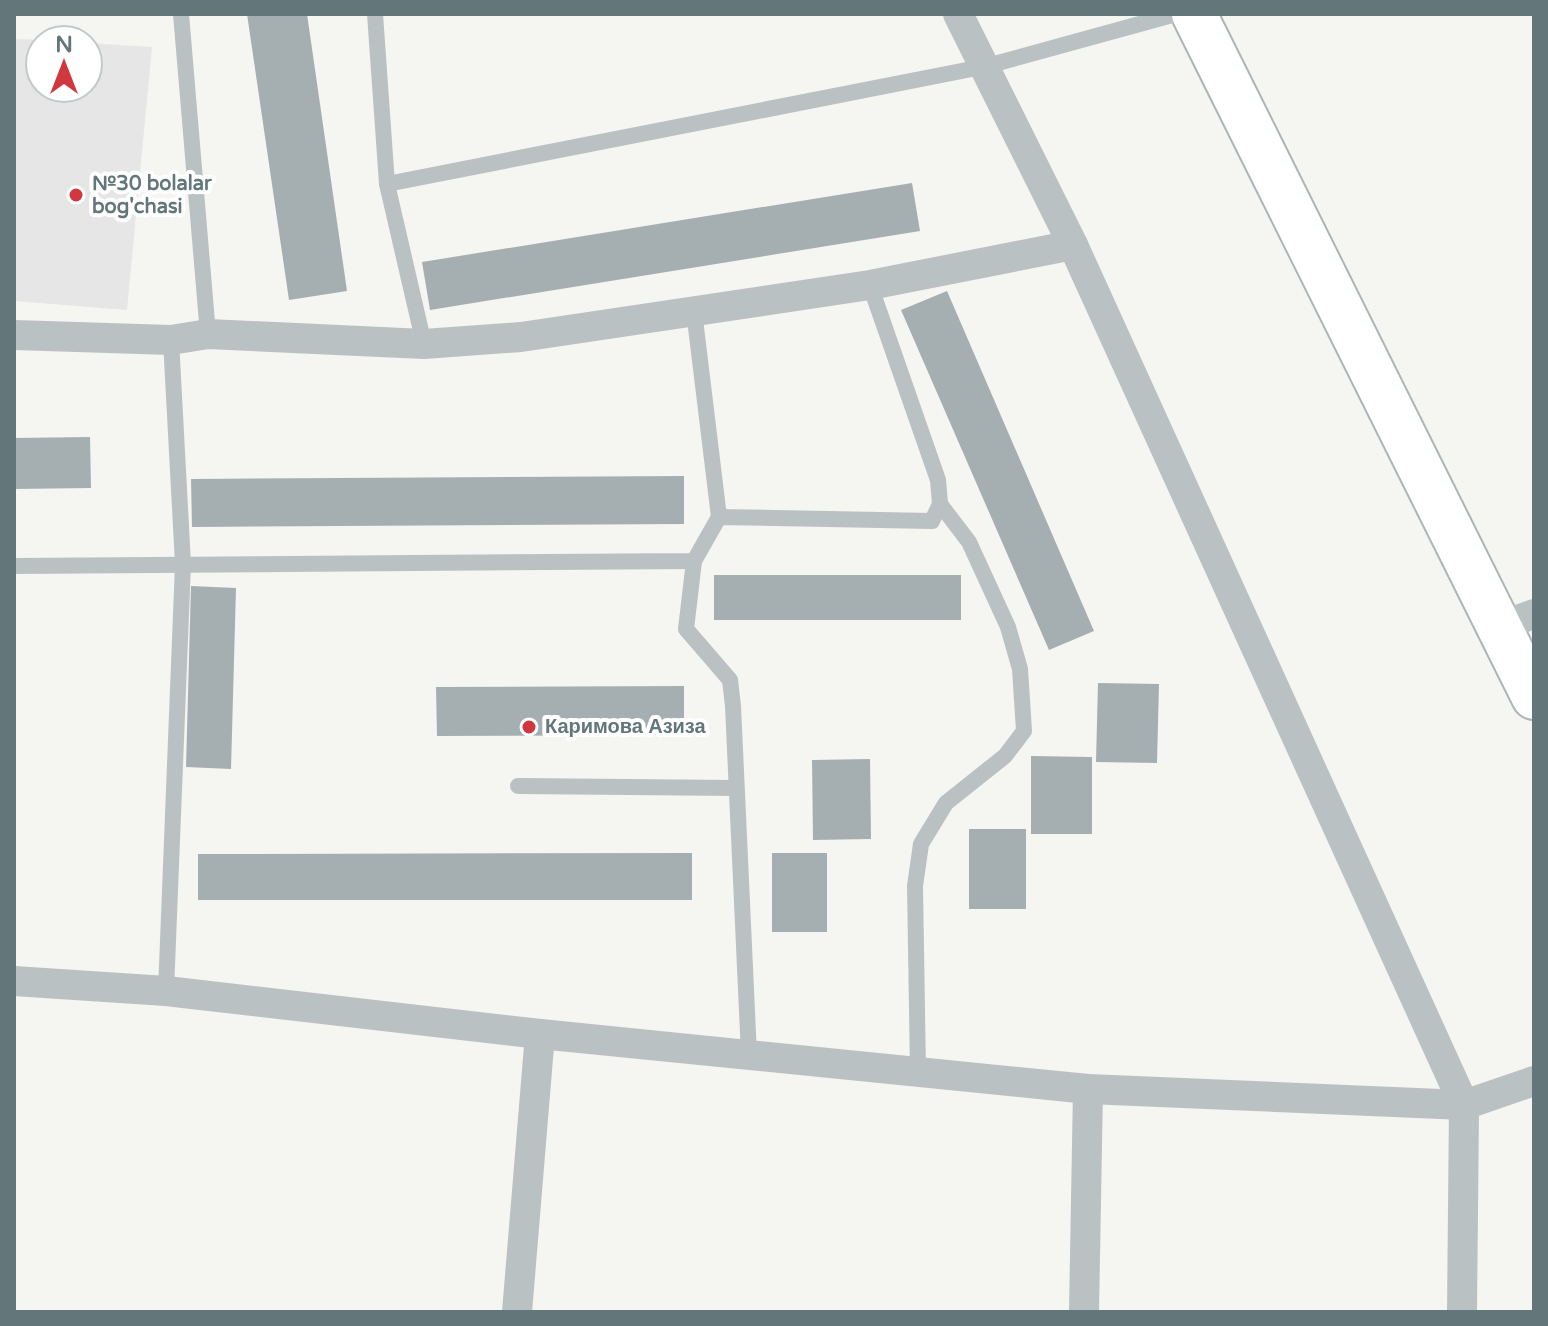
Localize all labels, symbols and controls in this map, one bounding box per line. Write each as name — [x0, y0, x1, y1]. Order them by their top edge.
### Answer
north arrow — [24, 24, 104, 104]
text: N — [55, 32, 73, 58]
place label: №30 bolalar bog'chasi — [92, 172, 212, 219]
marker: №30 bolalar bog'chasi — [67, 186, 85, 204]
place label: Каримова Азиза — [545, 715, 707, 739]
marker: Каримова Азиза — [520, 718, 538, 736]

